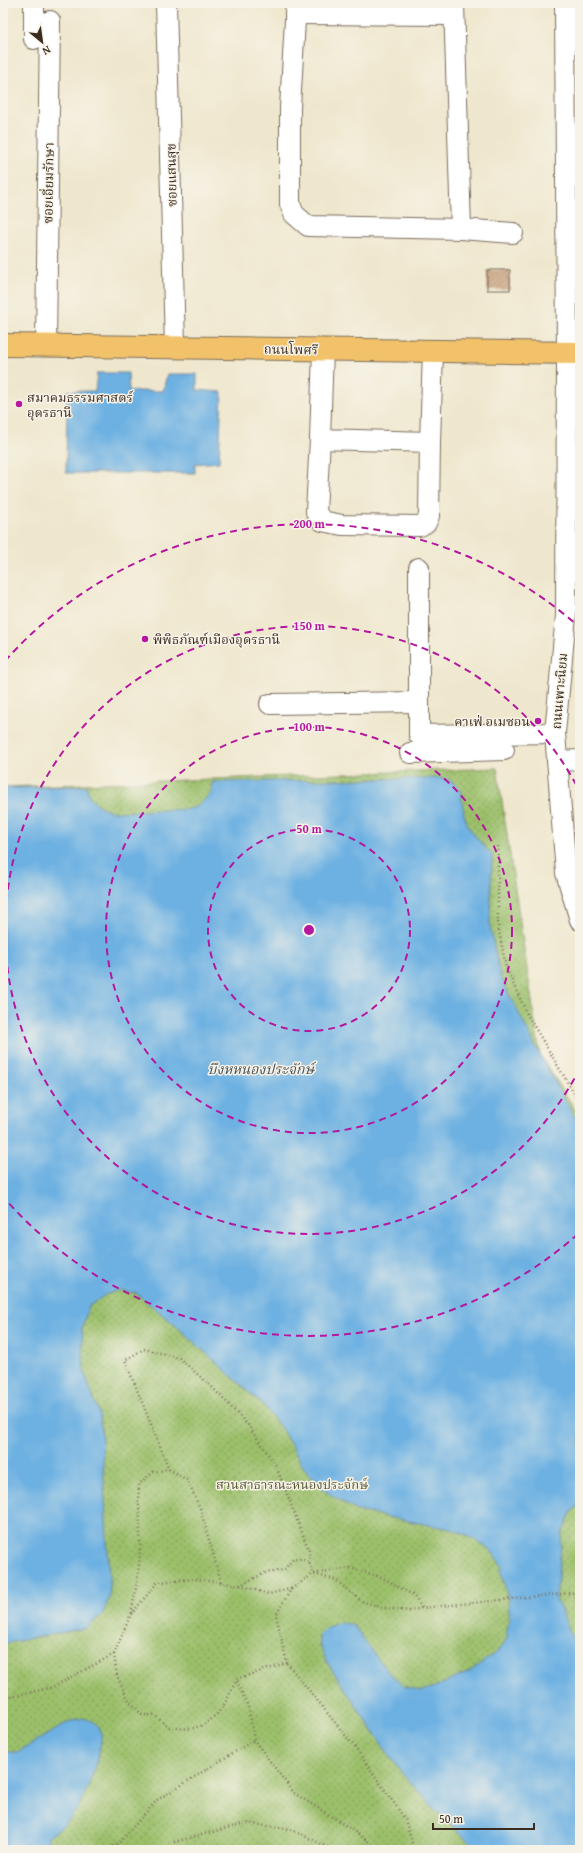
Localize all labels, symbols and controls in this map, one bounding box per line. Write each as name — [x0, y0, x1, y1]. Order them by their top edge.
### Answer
north arrow — [22, 22, 62, 62]
text: N — [39, 42, 54, 60]
street label: ซอยเอี่ยมรักษา — [38, 142, 59, 224]
street label: ซอยแสนสุข — [161, 143, 182, 207]
street label: ถนนโพศรี — [264, 340, 318, 359]
place label: สมาคมธรรมศาสตร์ อุดรธานี — [27, 388, 134, 422]
marker: สมาคมธรรมศาสตร์ อุดรธานี — [14, 399, 24, 409]
text: 200 m — [293, 515, 326, 532]
text: 150 m — [293, 617, 326, 634]
place label: พิพิธภัณฑ์เมืองอุดรธานี — [153, 630, 281, 649]
marker: พิพิธภัณฑ์เมืองอุดรธานี — [140, 634, 150, 644]
street label: ถนนเพาะนิยม — [547, 652, 572, 730]
place label: คาเฟ่ อเมซอน — [454, 712, 530, 731]
marker: คาเฟ่ อเมซอน — [533, 716, 543, 726]
text: 100 m — [293, 718, 326, 735]
text: 50 m — [296, 820, 322, 837]
centre of rings — [302, 923, 316, 937]
water label: บึงหหนองประจักษ์ — [208, 1059, 317, 1079]
park label: สวนสาธารณะหนองประจักษ์ — [216, 1475, 368, 1494]
scale bar — [433, 1805, 534, 1831]
text: 50 m — [439, 1810, 463, 1827]

